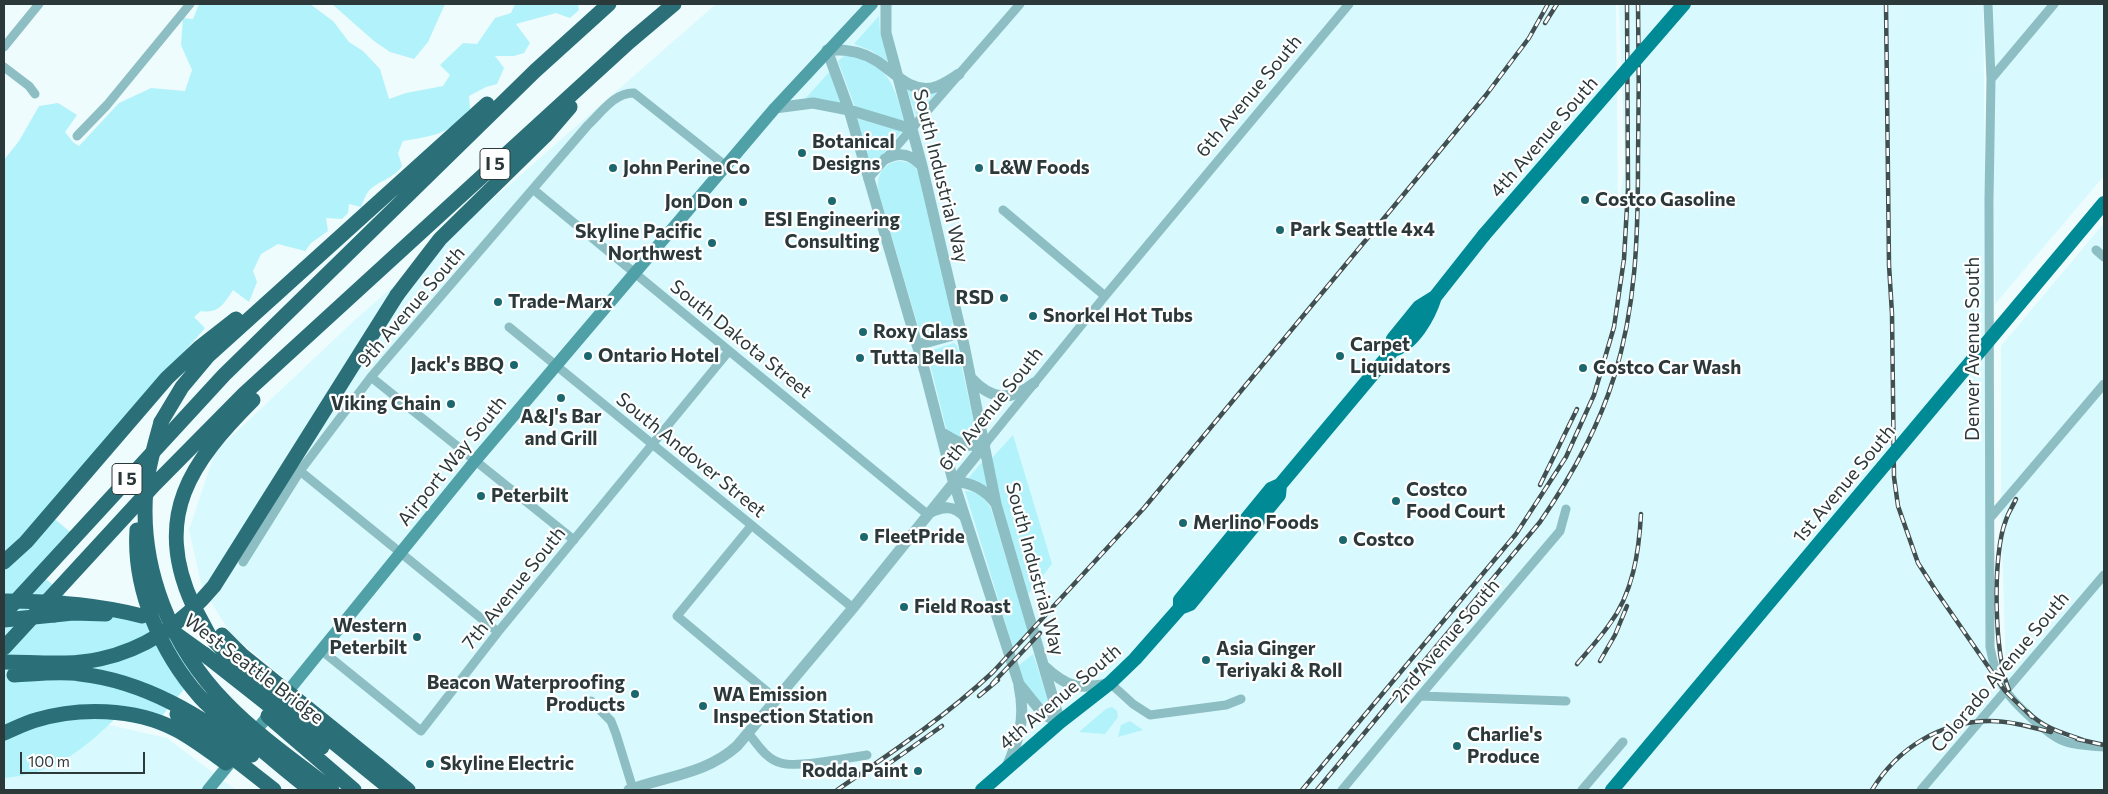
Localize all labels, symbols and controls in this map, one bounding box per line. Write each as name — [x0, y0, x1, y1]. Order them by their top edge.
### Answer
street label: 6th Avenue South — [1191, 30, 1307, 162]
street label: 4th Avenue South — [1485, 72, 1603, 202]
street label: South Industrial Way — [908, 87, 974, 265]
place label: Botanical Designs — [812, 131, 895, 175]
marker: Botanical Designs — [796, 147, 808, 159]
road number: I 5 — [480, 148, 510, 180]
place label: John Perine Co — [623, 157, 750, 179]
place label: L&W Foods — [989, 157, 1090, 179]
marker: John Perine Co — [607, 162, 619, 174]
marker: L&W Foods — [973, 162, 985, 174]
place label: Costco Gasoline — [1595, 189, 1736, 211]
place label: Jon Don — [665, 191, 733, 213]
marker: Costco Gasoline — [1579, 194, 1591, 206]
marker: ESI Engineering Consulting — [826, 195, 838, 207]
marker: Jon Don — [737, 196, 749, 208]
place label: ESI Engineering Consulting — [764, 209, 900, 253]
place label: Park Seattle 4x4 — [1290, 219, 1435, 241]
place label: Skyline Pacific Northwest — [575, 221, 702, 265]
marker: Park Seattle 4x4 — [1274, 224, 1286, 236]
marker: Skyline Pacific Northwest — [706, 237, 718, 249]
street label: 9th Avenue South — [352, 242, 470, 372]
street label: Denver Avenue South — [1962, 257, 1984, 441]
street label: South Dakota Street — [666, 275, 816, 403]
place label: RSD — [956, 287, 994, 309]
place label: Trade-Marx — [508, 291, 613, 313]
marker: RSD — [998, 292, 1010, 304]
marker: Trade-Marx — [492, 296, 504, 308]
place label: Snorkel Hot Tubs — [1043, 305, 1193, 327]
marker: Snorkel Hot Tubs — [1027, 310, 1039, 322]
place label: Roxy Glass — [873, 321, 968, 343]
marker: Roxy Glass — [857, 326, 869, 338]
place label: Carpet Liquidators — [1350, 334, 1450, 378]
street label: 6th Avenue South — [934, 343, 1048, 475]
place label: Ontario Hotel — [598, 345, 719, 367]
place label: Tutta Bella — [870, 347, 965, 369]
marker: Ontario Hotel — [582, 350, 594, 362]
marker: Carpet Liquidators — [1334, 350, 1346, 362]
marker: Tutta Bella — [854, 352, 866, 364]
place label: Jack's BBQ — [410, 354, 504, 376]
place label: Costco Car Wash — [1593, 357, 1741, 379]
marker: Jack's BBQ — [508, 359, 520, 371]
marker: Costco Car Wash — [1577, 362, 1589, 374]
street label: South Andover Street — [612, 388, 770, 522]
street label: Airport Way South — [393, 391, 511, 531]
marker: A&J's Bar and Grill — [555, 392, 567, 404]
place label: Viking Chain — [331, 393, 441, 415]
marker: Viking Chain — [445, 398, 457, 410]
place label: A&J's Bar and Grill — [520, 406, 602, 450]
street label: 1st Avenue South — [1788, 420, 1900, 548]
road number: I 5 — [112, 464, 142, 494]
place label: Costco Food Court — [1406, 479, 1505, 523]
street label: South Industrial Way — [1001, 480, 1069, 658]
place label: Peterbilt — [491, 485, 569, 507]
marker: Peterbilt — [475, 490, 487, 502]
marker: Costco Food Court — [1390, 495, 1402, 507]
place label: Merlino Foods — [1193, 512, 1319, 534]
marker: Merlino Foods — [1177, 517, 1189, 529]
street label: 7th Avenue South — [458, 522, 570, 654]
place label: FleetPride — [874, 526, 965, 548]
place label: Costco — [1353, 529, 1414, 551]
marker: FleetPride — [858, 531, 870, 543]
marker: Costco — [1337, 534, 1349, 546]
street label: 2nd Avenue South — [1388, 574, 1504, 708]
street label: Colorado Avenue South — [1926, 587, 2074, 757]
place label: Field Roast — [914, 596, 1011, 618]
marker: Field Roast — [898, 601, 910, 613]
street label: West Seattle Bridge — [180, 609, 328, 729]
place label: Western Peterbilt — [329, 615, 407, 659]
marker: Western Peterbilt — [411, 631, 423, 643]
place label: Asia Ginger Teriyaki & Roll — [1216, 638, 1342, 682]
street label: 4th Avenue South — [994, 639, 1126, 755]
marker: Asia Ginger Teriyaki & Roll — [1200, 654, 1212, 666]
place label: Beacon Waterproofing Products — [427, 672, 625, 716]
place label: WA Emission Inspection Station — [713, 684, 873, 728]
marker: Beacon Waterproofing Products — [629, 688, 641, 700]
marker: WA Emission Inspection Station — [697, 700, 709, 712]
place label: Charlie's Produce — [1467, 724, 1542, 768]
marker: Charlie's Produce — [1451, 740, 1463, 752]
scale bar — [22, 742, 148, 774]
text: 100 m — [28, 752, 70, 770]
place label: Skyline Electric — [440, 753, 574, 775]
marker: Skyline Electric — [424, 758, 436, 770]
place label: Rodda Paint — [802, 760, 908, 782]
marker: Rodda Paint — [912, 765, 924, 777]

